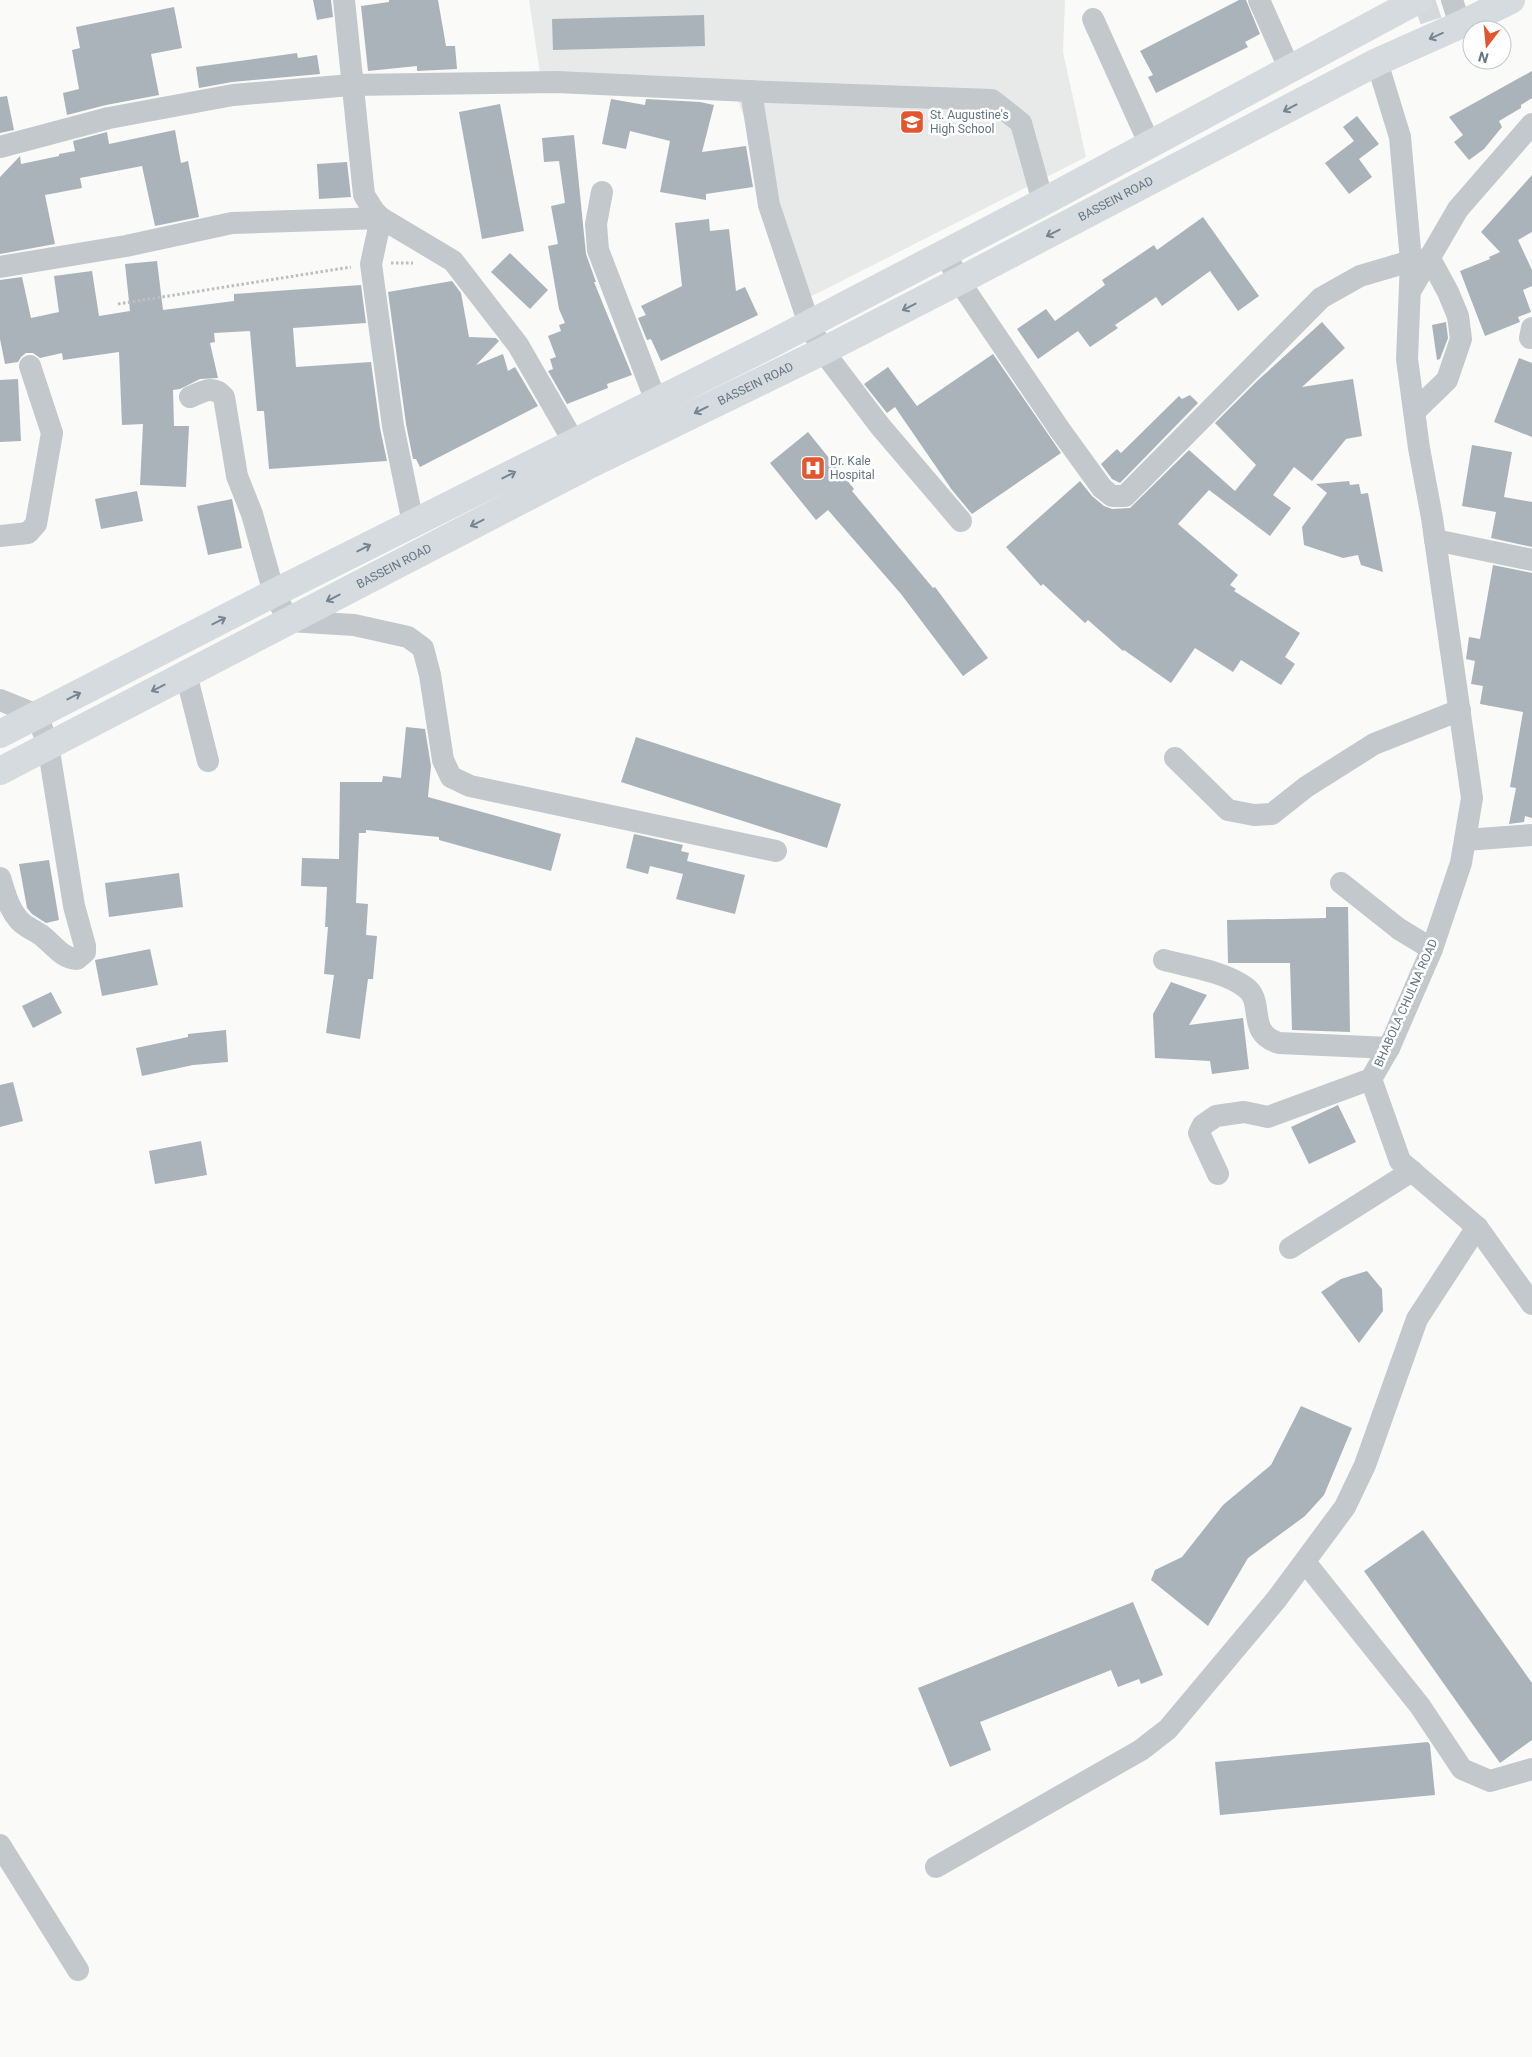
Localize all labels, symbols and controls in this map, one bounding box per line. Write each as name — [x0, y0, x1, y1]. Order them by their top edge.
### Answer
north arrow — [1462, 20, 1512, 70]
one-way arrow — [1429, 32, 1444, 42]
text: N — [1476, 48, 1490, 67]
one-way arrow — [1283, 104, 1298, 113]
place label: St. Augustine's High School — [930, 108, 1009, 136]
school or university icon: St. Augustine's High School — [899, 109, 925, 135]
street label: BASSEIN ROAD — [1076, 173, 1156, 224]
one-way arrow — [1046, 228, 1061, 238]
one-way arrow — [902, 303, 917, 312]
street label: BASSEIN ROAD — [715, 359, 796, 408]
one-way arrow — [694, 406, 709, 416]
place label: Dr. Kale Hospital — [830, 454, 875, 482]
hospital icon: Dr. Kale Hospital — [800, 455, 826, 481]
one-way arrow — [501, 470, 516, 479]
one-way arrow — [470, 518, 485, 528]
street label: BASSEIN ROAD — [354, 541, 434, 592]
one-way arrow — [356, 543, 371, 552]
one-way arrow — [326, 594, 341, 603]
one-way arrow — [211, 616, 226, 625]
one-way arrow — [151, 684, 166, 693]
one-way arrow — [67, 691, 82, 701]
street label: BHABOLA CHULNA ROAD — [1371, 937, 1441, 1069]

